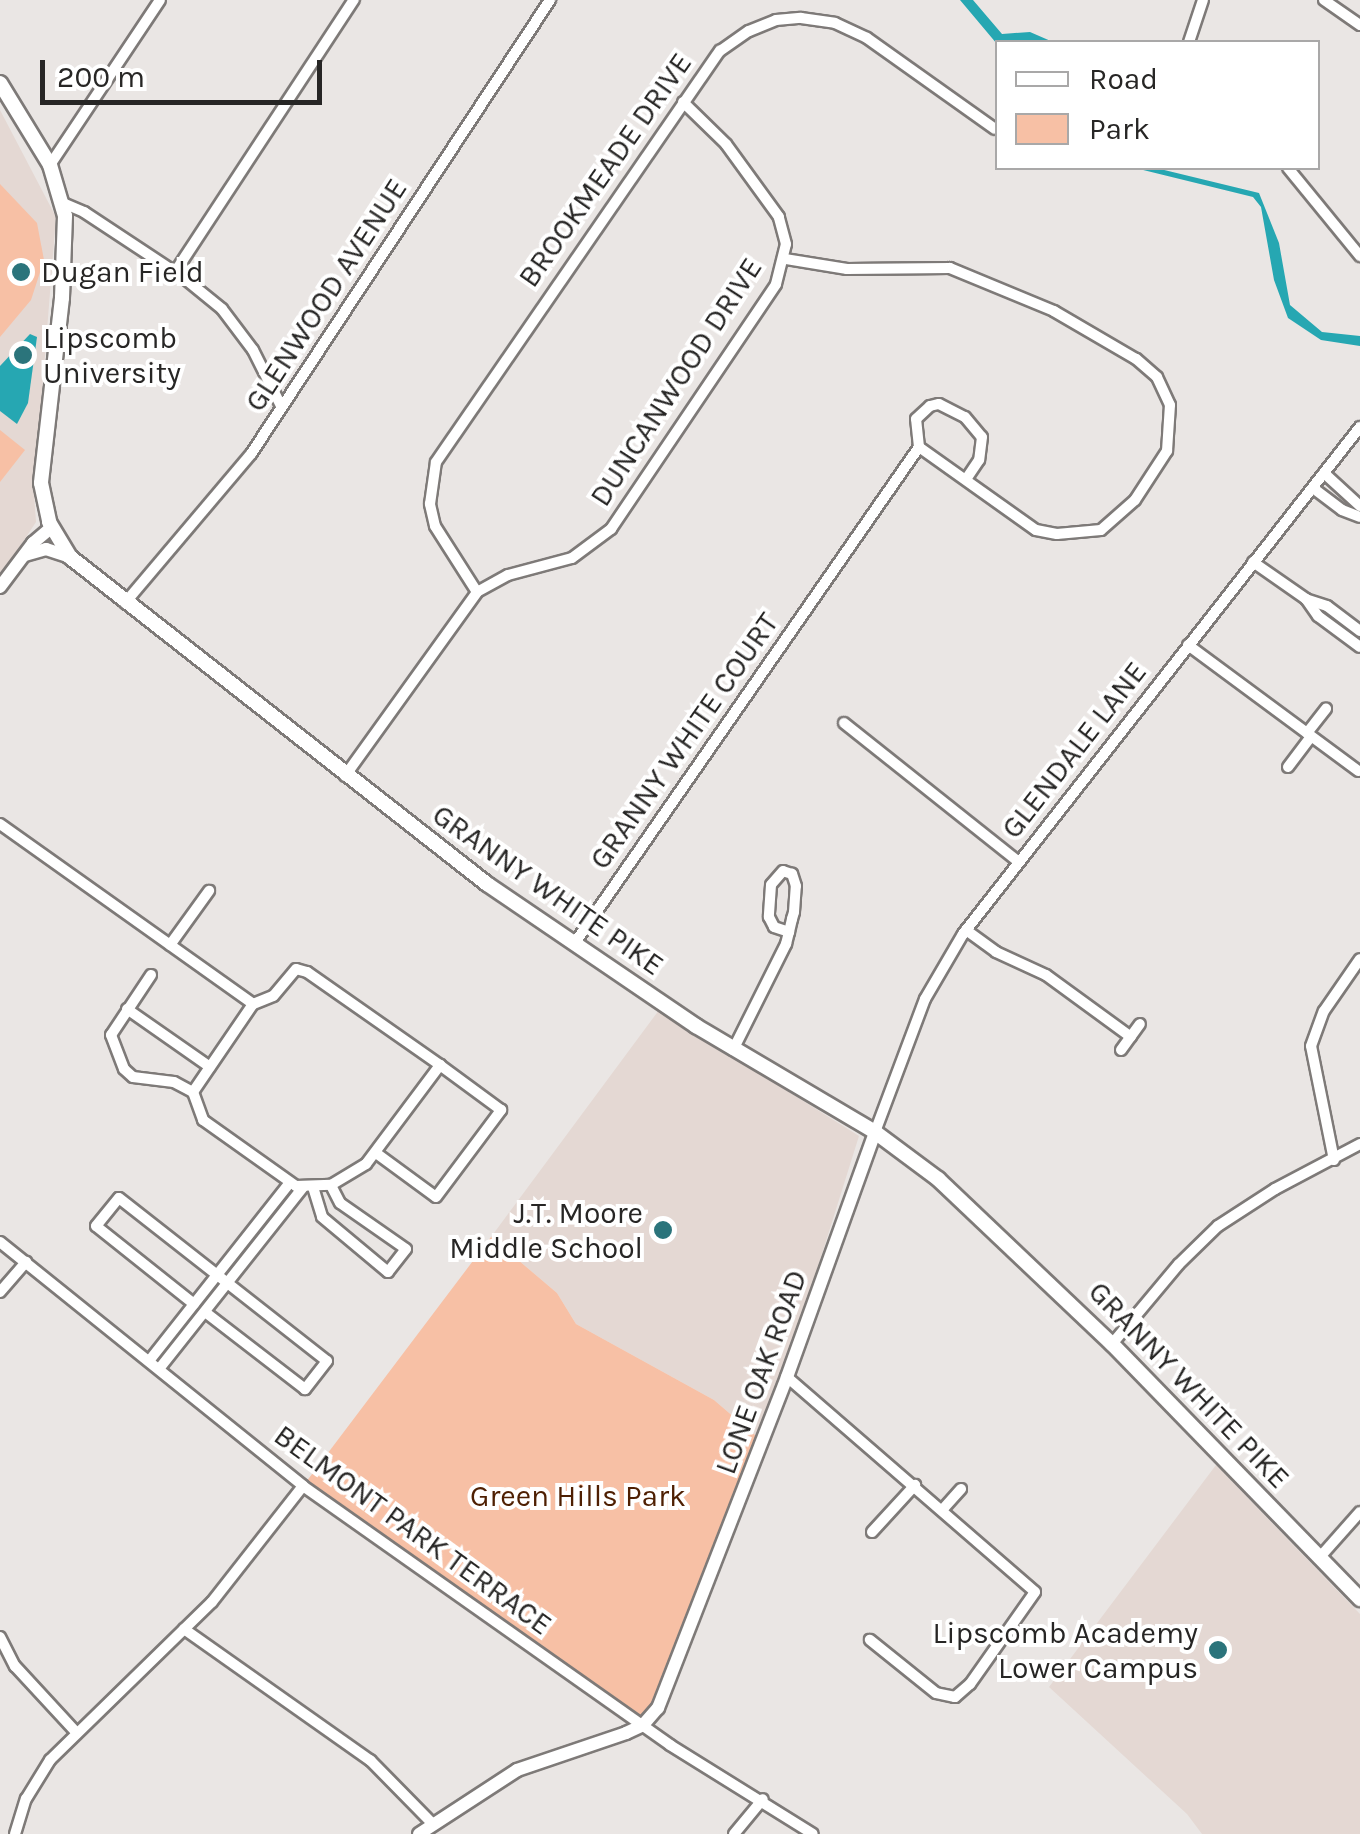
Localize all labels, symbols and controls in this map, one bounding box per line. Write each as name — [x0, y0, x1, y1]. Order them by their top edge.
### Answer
scale bar — [45, 40, 328, 102]
legend — [995, 40, 1320, 170]
street label: BROOKMEADE DRIVE — [511, 46, 699, 294]
text: 200 m — [57, 59, 145, 95]
text: Road — [1089, 61, 1158, 97]
text: Park — [1089, 111, 1150, 147]
street label: GLENWOOD AVENUE — [237, 172, 415, 418]
street label: DUNCANWOOD DRIVE — [582, 251, 770, 513]
place label: Dugan Field — [41, 254, 204, 290]
marker: Dugan Field — [10, 261, 32, 283]
place label: Lipscomb University — [43, 320, 181, 390]
marker: Lipscomb University — [12, 344, 34, 366]
street label: GRANNY WHITE COURT — [582, 606, 786, 876]
street label: GLENDALE LANE — [994, 654, 1154, 846]
street label: GRANNY WHITE PIKE — [425, 797, 671, 983]
place label: J.T. Moore Middle School — [449, 1195, 643, 1266]
marker: J.T. Moore Middle School — [652, 1219, 674, 1241]
street label: LONE OAK ROAD — [707, 1265, 815, 1479]
street label: GRANNY WHITE PIKE — [1081, 1274, 1297, 1496]
street label: BELMONT PARK TERRACE — [267, 1417, 559, 1643]
park label: Green Hills Park — [470, 1478, 686, 1514]
place label: Lipscomb Academy Lower Campus — [932, 1615, 1198, 1686]
marker: Lipscomb Academy Lower Campus — [1207, 1639, 1229, 1661]

